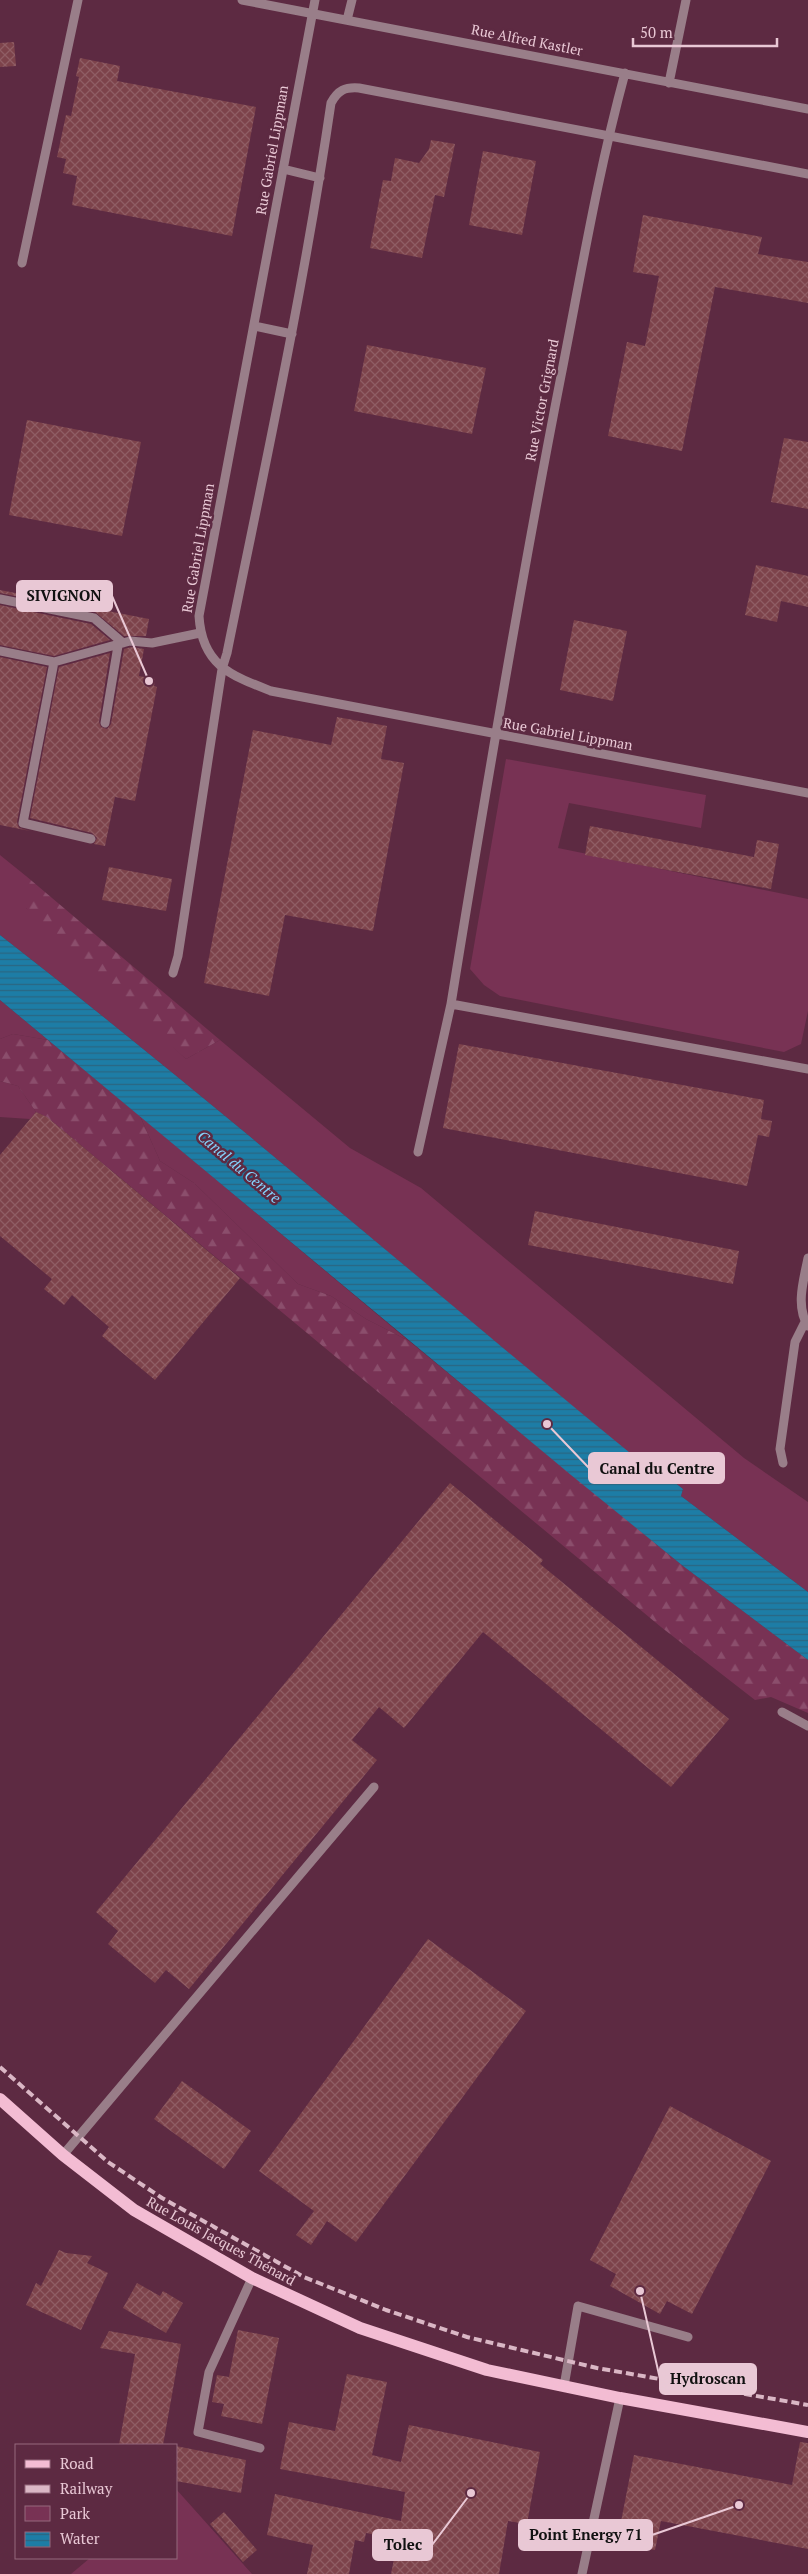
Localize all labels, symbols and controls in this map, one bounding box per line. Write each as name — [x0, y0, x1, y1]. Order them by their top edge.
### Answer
scale bar — [633, 15, 777, 47]
street label: Rue Alfred Kastler — [470, 19, 585, 60]
text: 50 m — [640, 22, 673, 42]
street label: Rue Gabriel Lippman — [251, 83, 292, 216]
street label: Rue Victor Grignard — [520, 337, 563, 463]
street label: Rue Gabriel Lippman — [177, 481, 218, 614]
callout: SIVIGNON — [17, 581, 112, 611]
text: SIVIGNON — [26, 585, 102, 605]
street label: Rue Gabriel Lippman — [502, 713, 635, 754]
water label: Canal du Centre — [194, 1125, 286, 1207]
callout: Canal du Centre — [589, 1453, 724, 1483]
text: Canal du Centre — [599, 1458, 715, 1478]
street label: Rue Louis Jacques Thénard — [143, 2192, 299, 2290]
callout: Hydroscan — [660, 2364, 756, 2394]
text: Hydroscan — [670, 2368, 746, 2388]
legend — [15, 2444, 178, 2559]
text: Road — [60, 2453, 93, 2473]
text: Railway — [60, 2478, 113, 2498]
text: Park — [60, 2503, 90, 2523]
callout: Point Energy 71 — [519, 2520, 652, 2550]
text: Point Energy 71 — [529, 2524, 643, 2544]
text: Water — [60, 2528, 100, 2548]
callout: Tolec — [373, 2530, 432, 2560]
text: Tolec — [384, 2534, 422, 2554]

